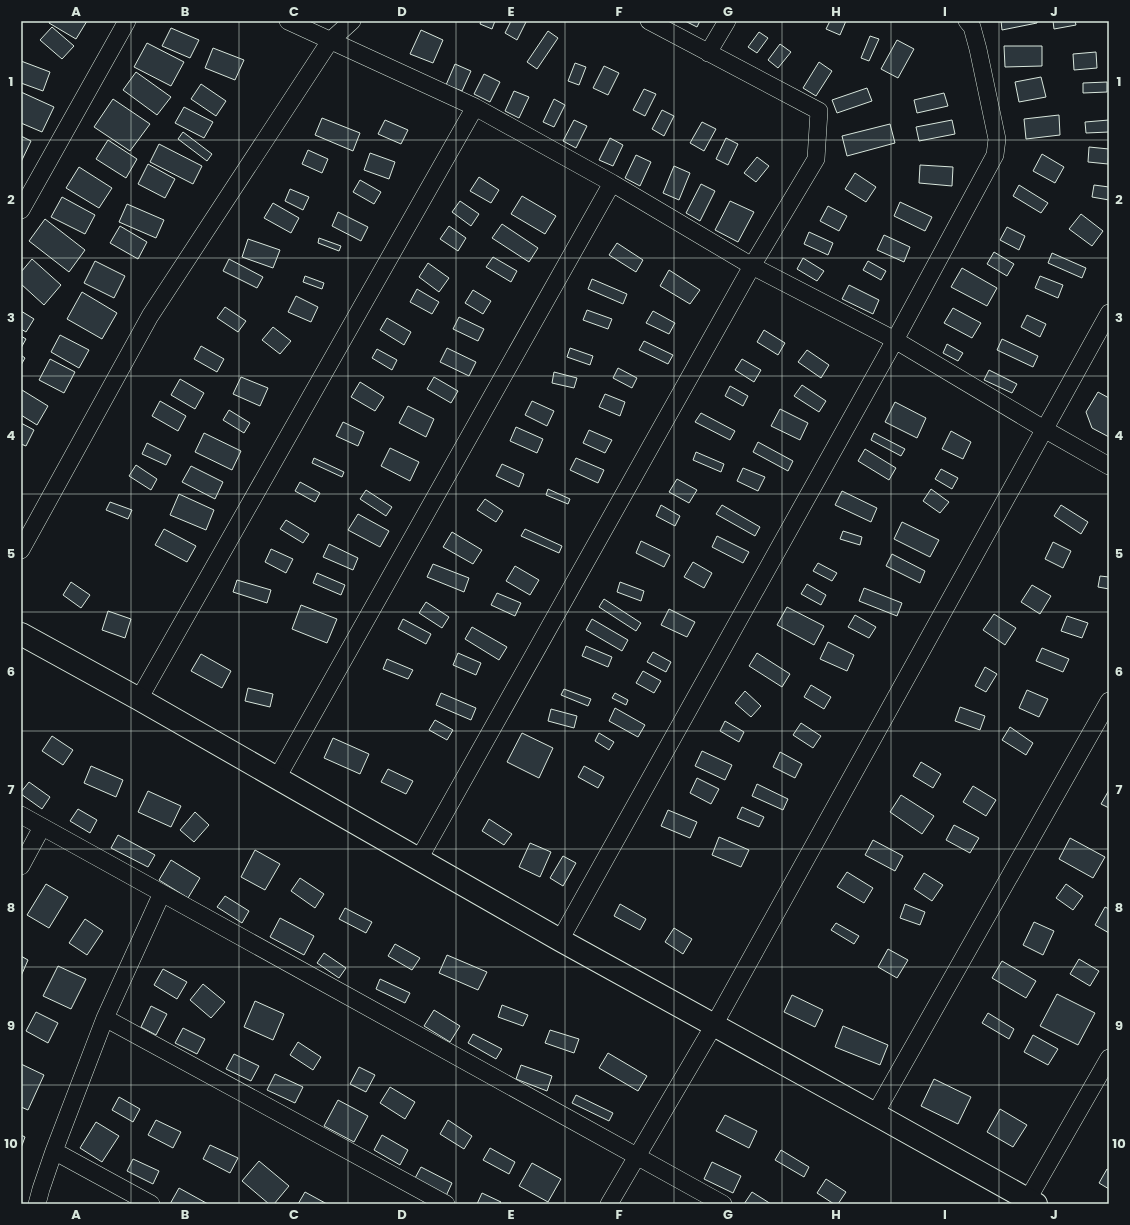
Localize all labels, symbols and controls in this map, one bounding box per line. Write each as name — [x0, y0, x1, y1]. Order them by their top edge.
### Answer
text: A — [71, 2, 81, 21]
text: B — [181, 2, 190, 21]
text: C — [289, 2, 299, 21]
text: D — [397, 2, 407, 21]
text: E — [507, 2, 515, 21]
text: F — [615, 2, 623, 21]
text: G — [723, 2, 733, 21]
text: H — [831, 2, 841, 21]
text: I — [943, 2, 947, 21]
text: J — [1050, 2, 1058, 21]
text: 1 — [9, 72, 13, 91]
text: 1 — [1117, 72, 1121, 91]
text: 2 — [7, 190, 15, 209]
text: 2 — [1115, 190, 1123, 209]
text: 3 — [7, 308, 15, 327]
text: 3 — [1115, 308, 1123, 327]
text: 4 — [7, 426, 16, 445]
text: 4 — [1115, 426, 1124, 445]
text: 5 — [7, 544, 15, 563]
text: 5 — [1115, 544, 1123, 563]
text: 6 — [7, 662, 15, 681]
text: 6 — [1115, 662, 1123, 681]
text: 7 — [8, 780, 15, 799]
text: 7 — [1116, 780, 1123, 799]
text: 8 — [7, 898, 15, 917]
text: 8 — [1115, 898, 1123, 917]
text: 9 — [7, 1016, 15, 1035]
text: 9 — [1115, 1016, 1123, 1035]
text: 10 — [4, 1134, 18, 1153]
text: 10 — [1112, 1134, 1126, 1153]
text: A — [71, 1205, 81, 1224]
text: B — [181, 1205, 190, 1224]
text: C — [289, 1205, 299, 1224]
text: D — [397, 1205, 407, 1224]
text: E — [507, 1205, 515, 1224]
text: F — [615, 1205, 623, 1224]
text: G — [723, 1205, 733, 1224]
text: H — [831, 1205, 841, 1224]
text: I — [943, 1205, 947, 1224]
text: J — [1050, 1205, 1058, 1224]

